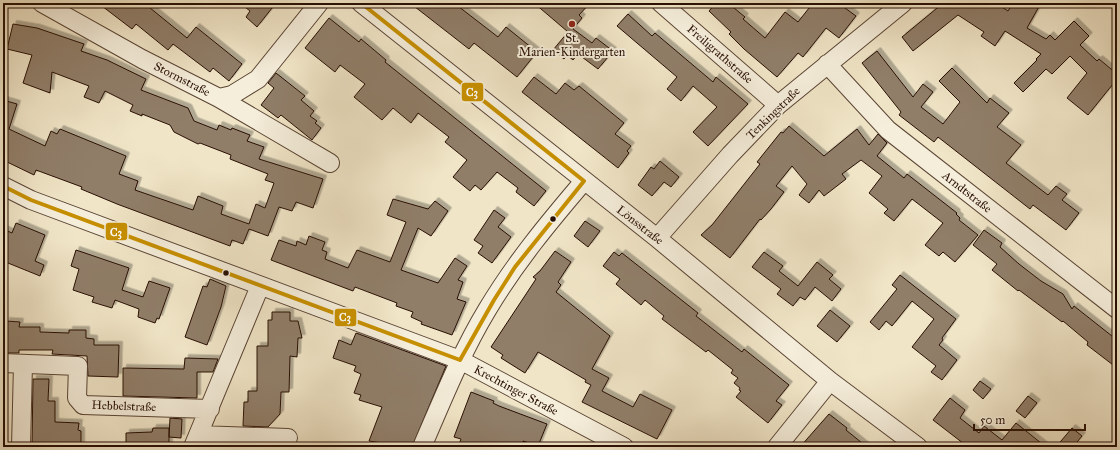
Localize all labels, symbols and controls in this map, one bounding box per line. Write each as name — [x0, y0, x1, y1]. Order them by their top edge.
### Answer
marker: St. Marien-Kindergarten — [567, 19, 577, 29]
street label: Freiligrathstraße — [684, 22, 756, 87]
place label: St. Marien-Kindergarten — [519, 31, 626, 60]
street label: Stormstraße — [152, 59, 212, 99]
line badge: C3 — [461, 82, 484, 102]
street label: Tenkingstraße — [743, 84, 803, 143]
text: C3 — [466, 86, 478, 100]
street label: Arndtstraße — [939, 168, 994, 216]
street label: Lönsstraße — [614, 202, 666, 248]
unlabelled marker — [548, 214, 558, 224]
line badge: C3 — [105, 222, 128, 241]
text: C3 — [110, 226, 122, 240]
unlabelled marker — [221, 268, 231, 278]
line badge: C3 — [334, 308, 357, 327]
text: C3 — [339, 311, 351, 325]
street label: Krechtinger Straße — [471, 362, 560, 419]
street label: Hebbelstraße — [91, 398, 157, 414]
scale bar — [974, 406, 1085, 432]
text: 50 m — [980, 413, 1005, 427]

